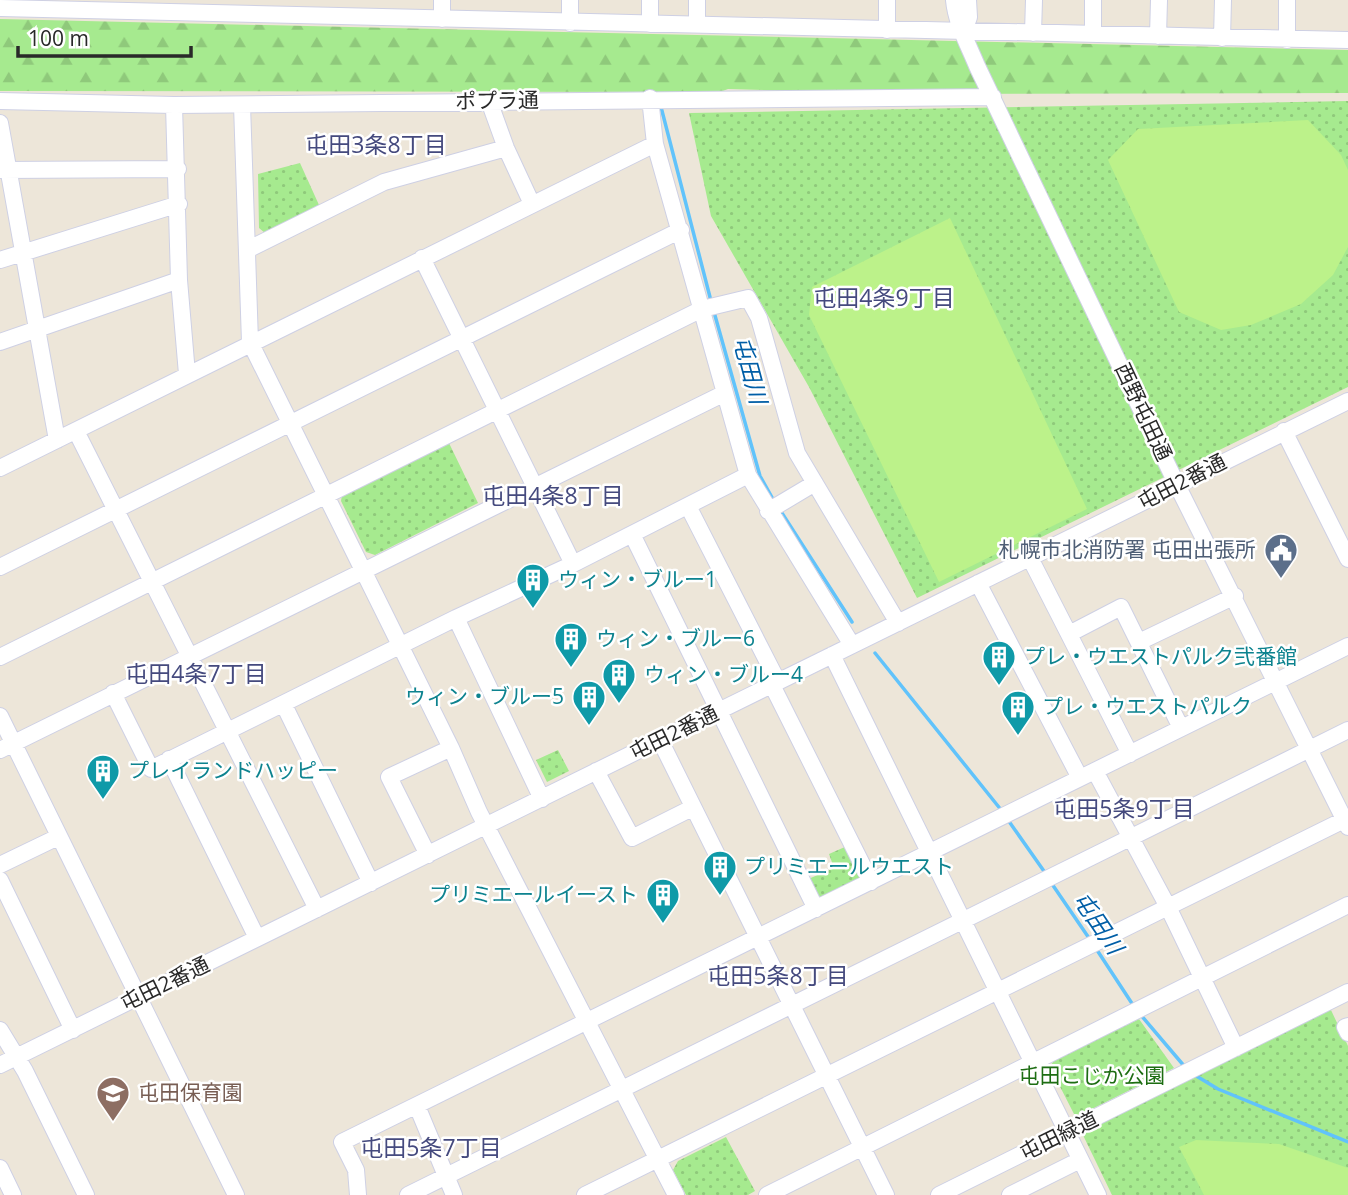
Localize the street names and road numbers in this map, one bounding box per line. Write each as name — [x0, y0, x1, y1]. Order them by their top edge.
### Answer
street label: ポプラ通 — [455, 85, 539, 115]
street label: 西野屯田通 — [1109, 358, 1179, 465]
street label: 屯田2番通 — [1132, 447, 1231, 515]
street label: 屯田2番通 — [624, 698, 723, 766]
street label: 屯田2番通 — [115, 949, 214, 1017]
street label: 屯田緑道 — [1015, 1104, 1102, 1166]

